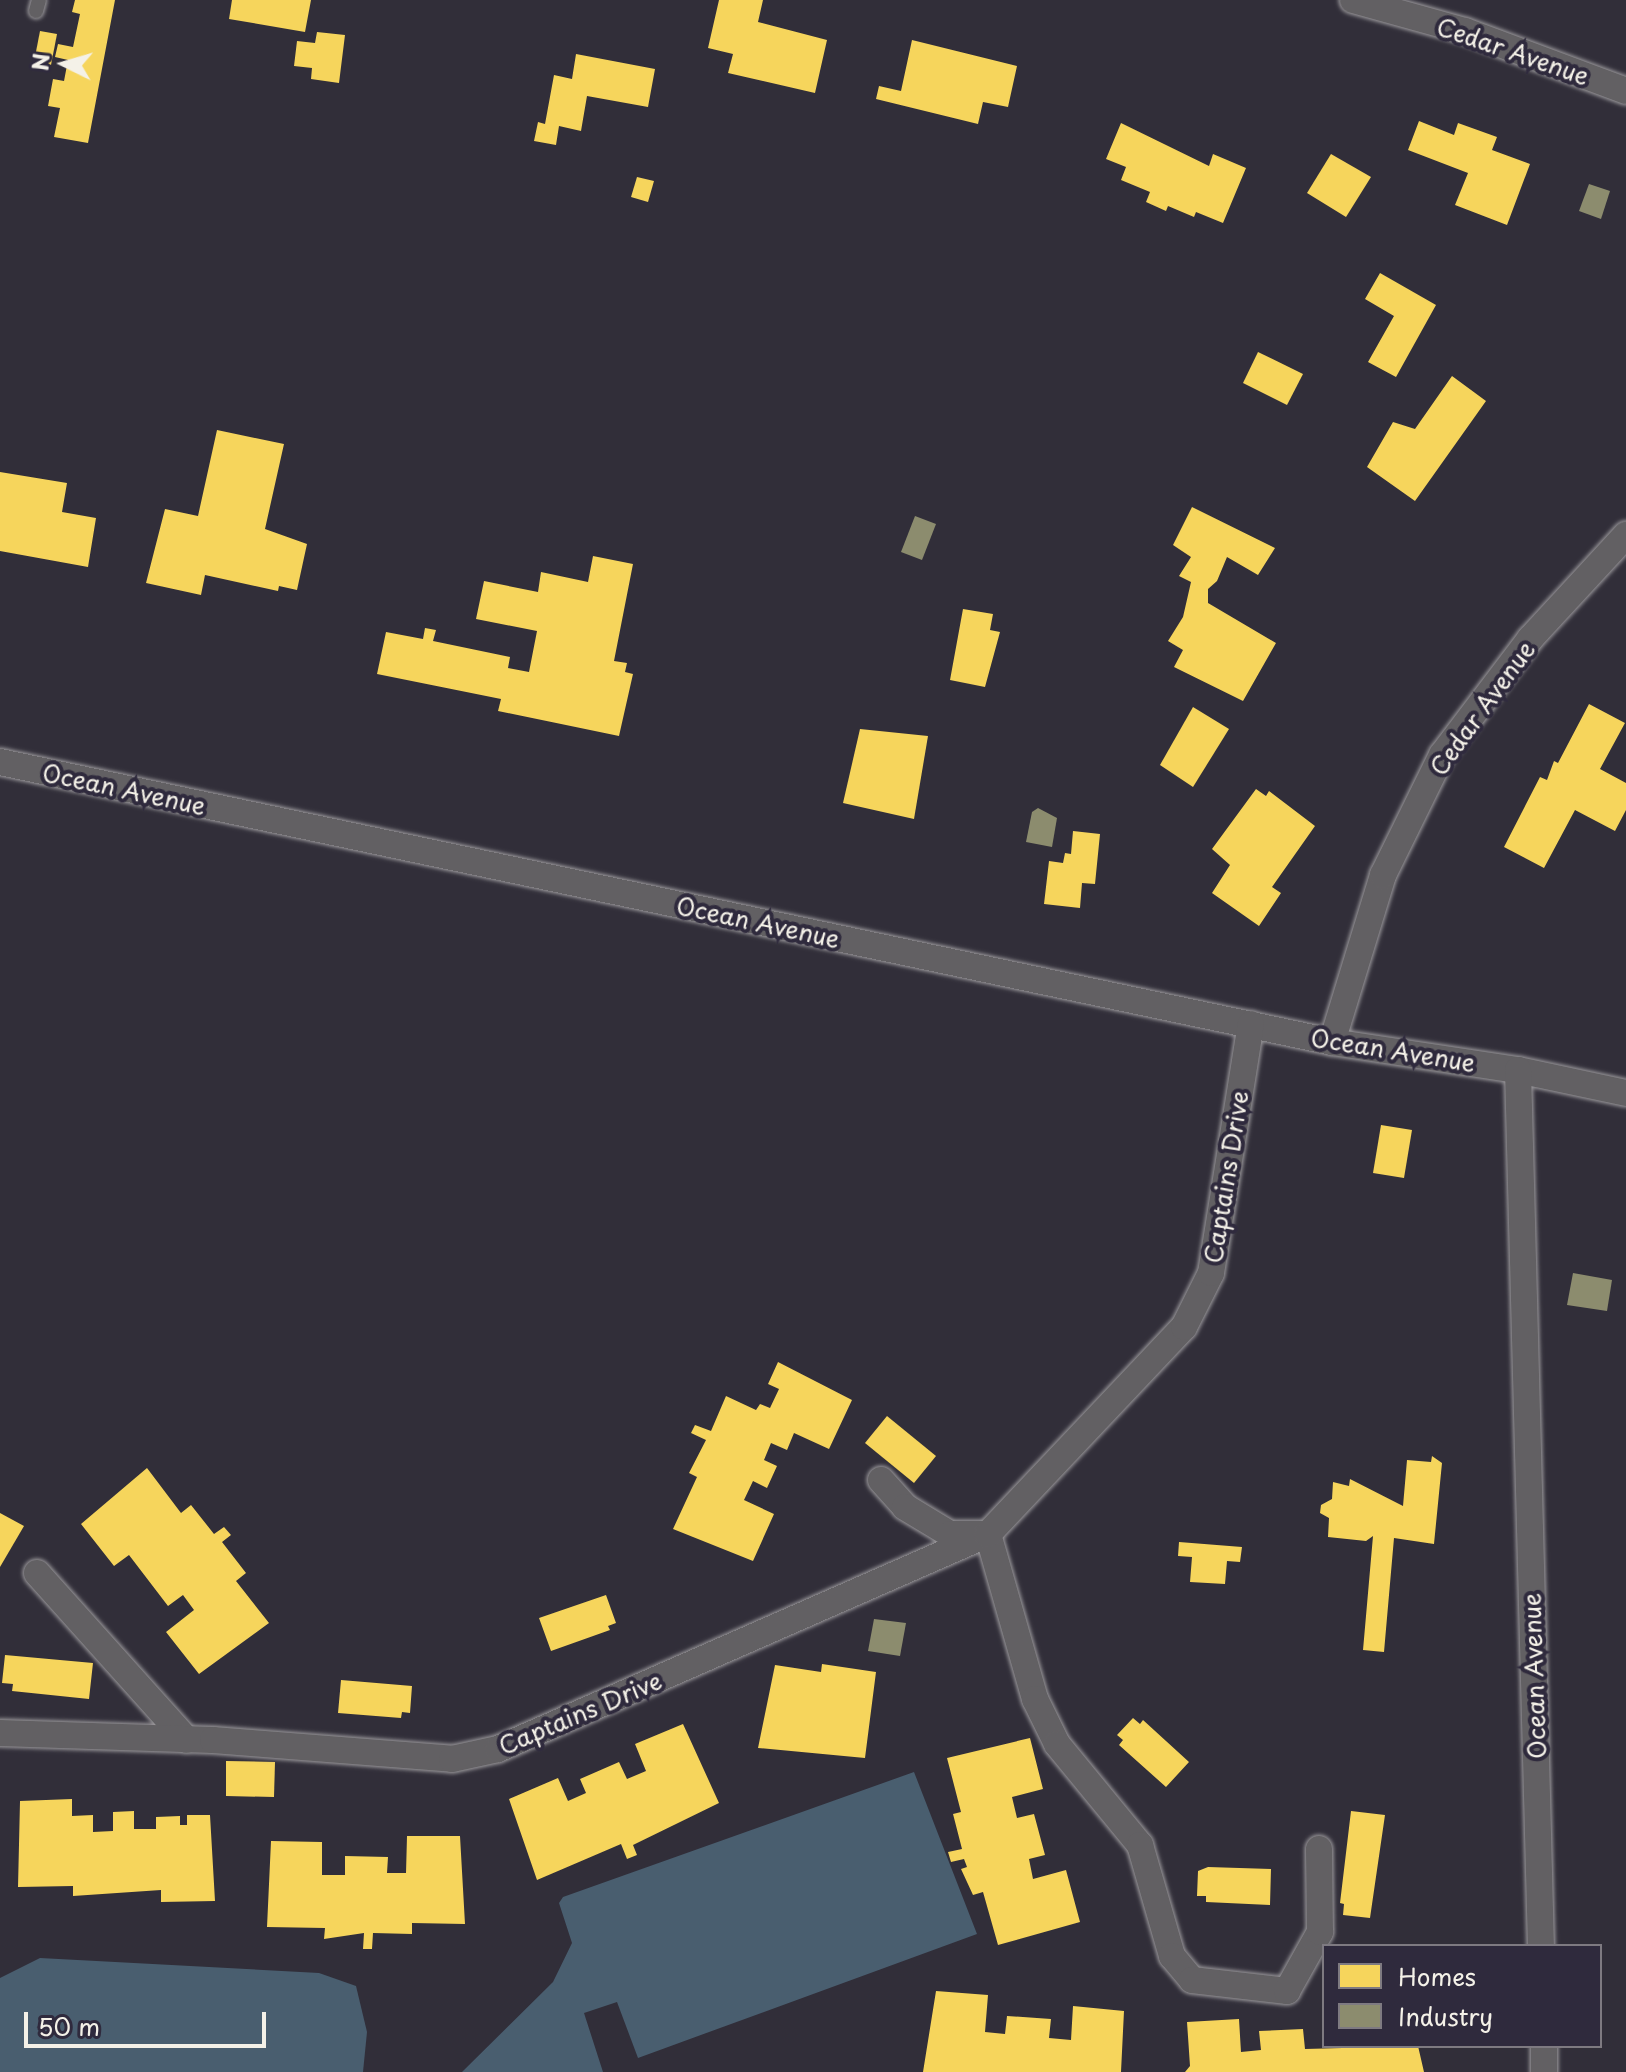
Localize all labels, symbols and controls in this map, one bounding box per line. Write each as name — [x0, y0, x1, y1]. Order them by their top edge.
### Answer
street label: Cedar Avenue — [1433, 11, 1593, 91]
north arrow — [24, 24, 104, 104]
text: N — [22, 52, 57, 72]
street label: Cedar Avenue — [1424, 635, 1540, 781]
street label: Ocean Avenue — [41, 758, 207, 820]
street label: Ocean Avenue — [675, 891, 841, 953]
street label: Ocean Avenue — [1310, 1023, 1476, 1077]
street label: Captains Drive — [1198, 1089, 1254, 1265]
street label: Ocean Avenue — [1517, 1594, 1551, 1758]
street label: Captains Drive — [495, 1666, 665, 1760]
legend — [1322, 1944, 1602, 2048]
text: Homes — [1398, 1958, 1476, 1994]
scale bar — [28, 1996, 270, 2046]
text: Industry — [1398, 1998, 1493, 2034]
text: 50 m — [38, 2008, 100, 2044]

